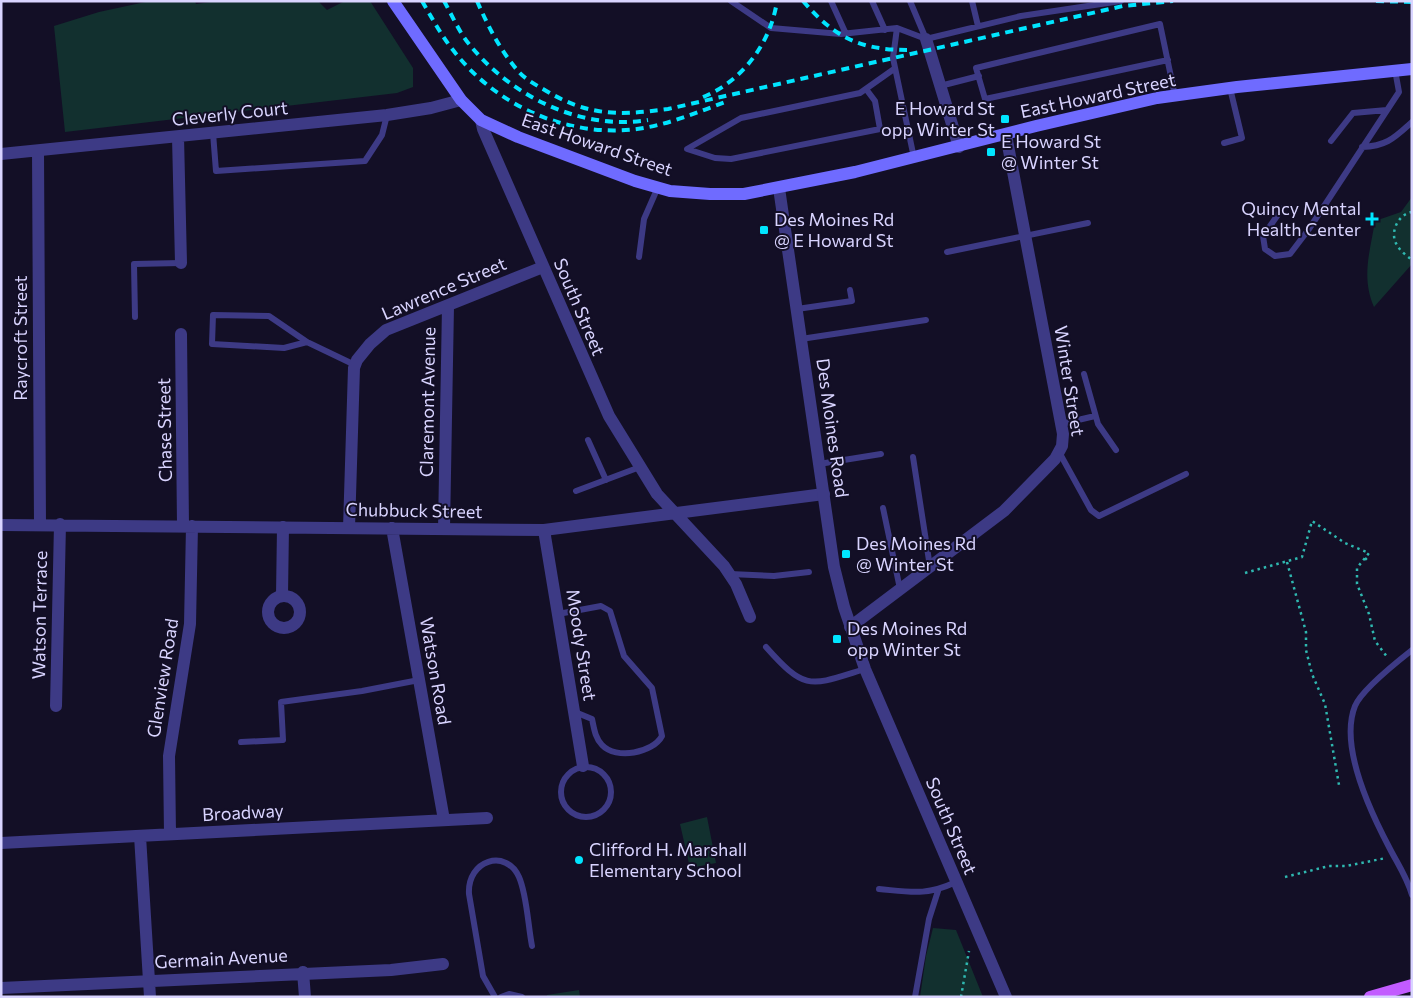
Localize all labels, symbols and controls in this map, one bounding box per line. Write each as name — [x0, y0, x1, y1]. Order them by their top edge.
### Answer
street label: East Howard Street — [1018, 68, 1177, 122]
street label: Cleverly Court — [171, 96, 289, 130]
place label: E Howard St opp Winter St — [881, 97, 995, 140]
street label: East Howard Street — [519, 108, 676, 180]
marker: E Howard St opp Winter St — [999, 113, 1011, 125]
place label: E Howard St @ Winter St — [1001, 130, 1101, 173]
marker: E Howard St @ Winter St — [985, 146, 997, 158]
place label: Quincy Mental Health Center — [1241, 197, 1361, 240]
place label: Des Moines Rd @ E Howard St — [774, 208, 894, 251]
marker: Quincy Mental Health Center — [1365, 212, 1379, 226]
marker: Des Moines Rd @ E Howard St — [758, 224, 770, 236]
street label: Lawrence Street — [378, 252, 509, 324]
street label: South Street — [550, 255, 610, 358]
street label: Raycroft Street — [9, 275, 31, 401]
street label: Winter Street — [1050, 324, 1090, 438]
street label: Claremont Avenue — [415, 327, 439, 477]
street label: Des Moines Road — [812, 357, 854, 499]
street label: Chase Street — [152, 378, 176, 482]
street label: Chubbuck Street — [345, 498, 483, 522]
place label: Des Moines Rd @ Winter St — [856, 532, 976, 575]
marker: Des Moines Rd @ Winter St — [840, 548, 852, 560]
street label: Watson Terrace — [27, 551, 51, 679]
street label: Moody Street — [562, 587, 602, 702]
street label: Watson Road — [416, 615, 456, 726]
street label: Glenview Road — [142, 617, 182, 739]
place label: Des Moines Rd opp Winter St — [847, 617, 967, 660]
marker: Des Moines Rd opp Winter St — [831, 633, 843, 645]
street label: South Street — [922, 774, 982, 877]
street label: Broadway — [202, 799, 284, 825]
place label: Clifford H. Marshall Elementary School — [589, 838, 747, 881]
marker: Clifford H. Marshall Elementary School — [573, 854, 585, 866]
street label: Germain Avenue — [154, 944, 288, 972]

